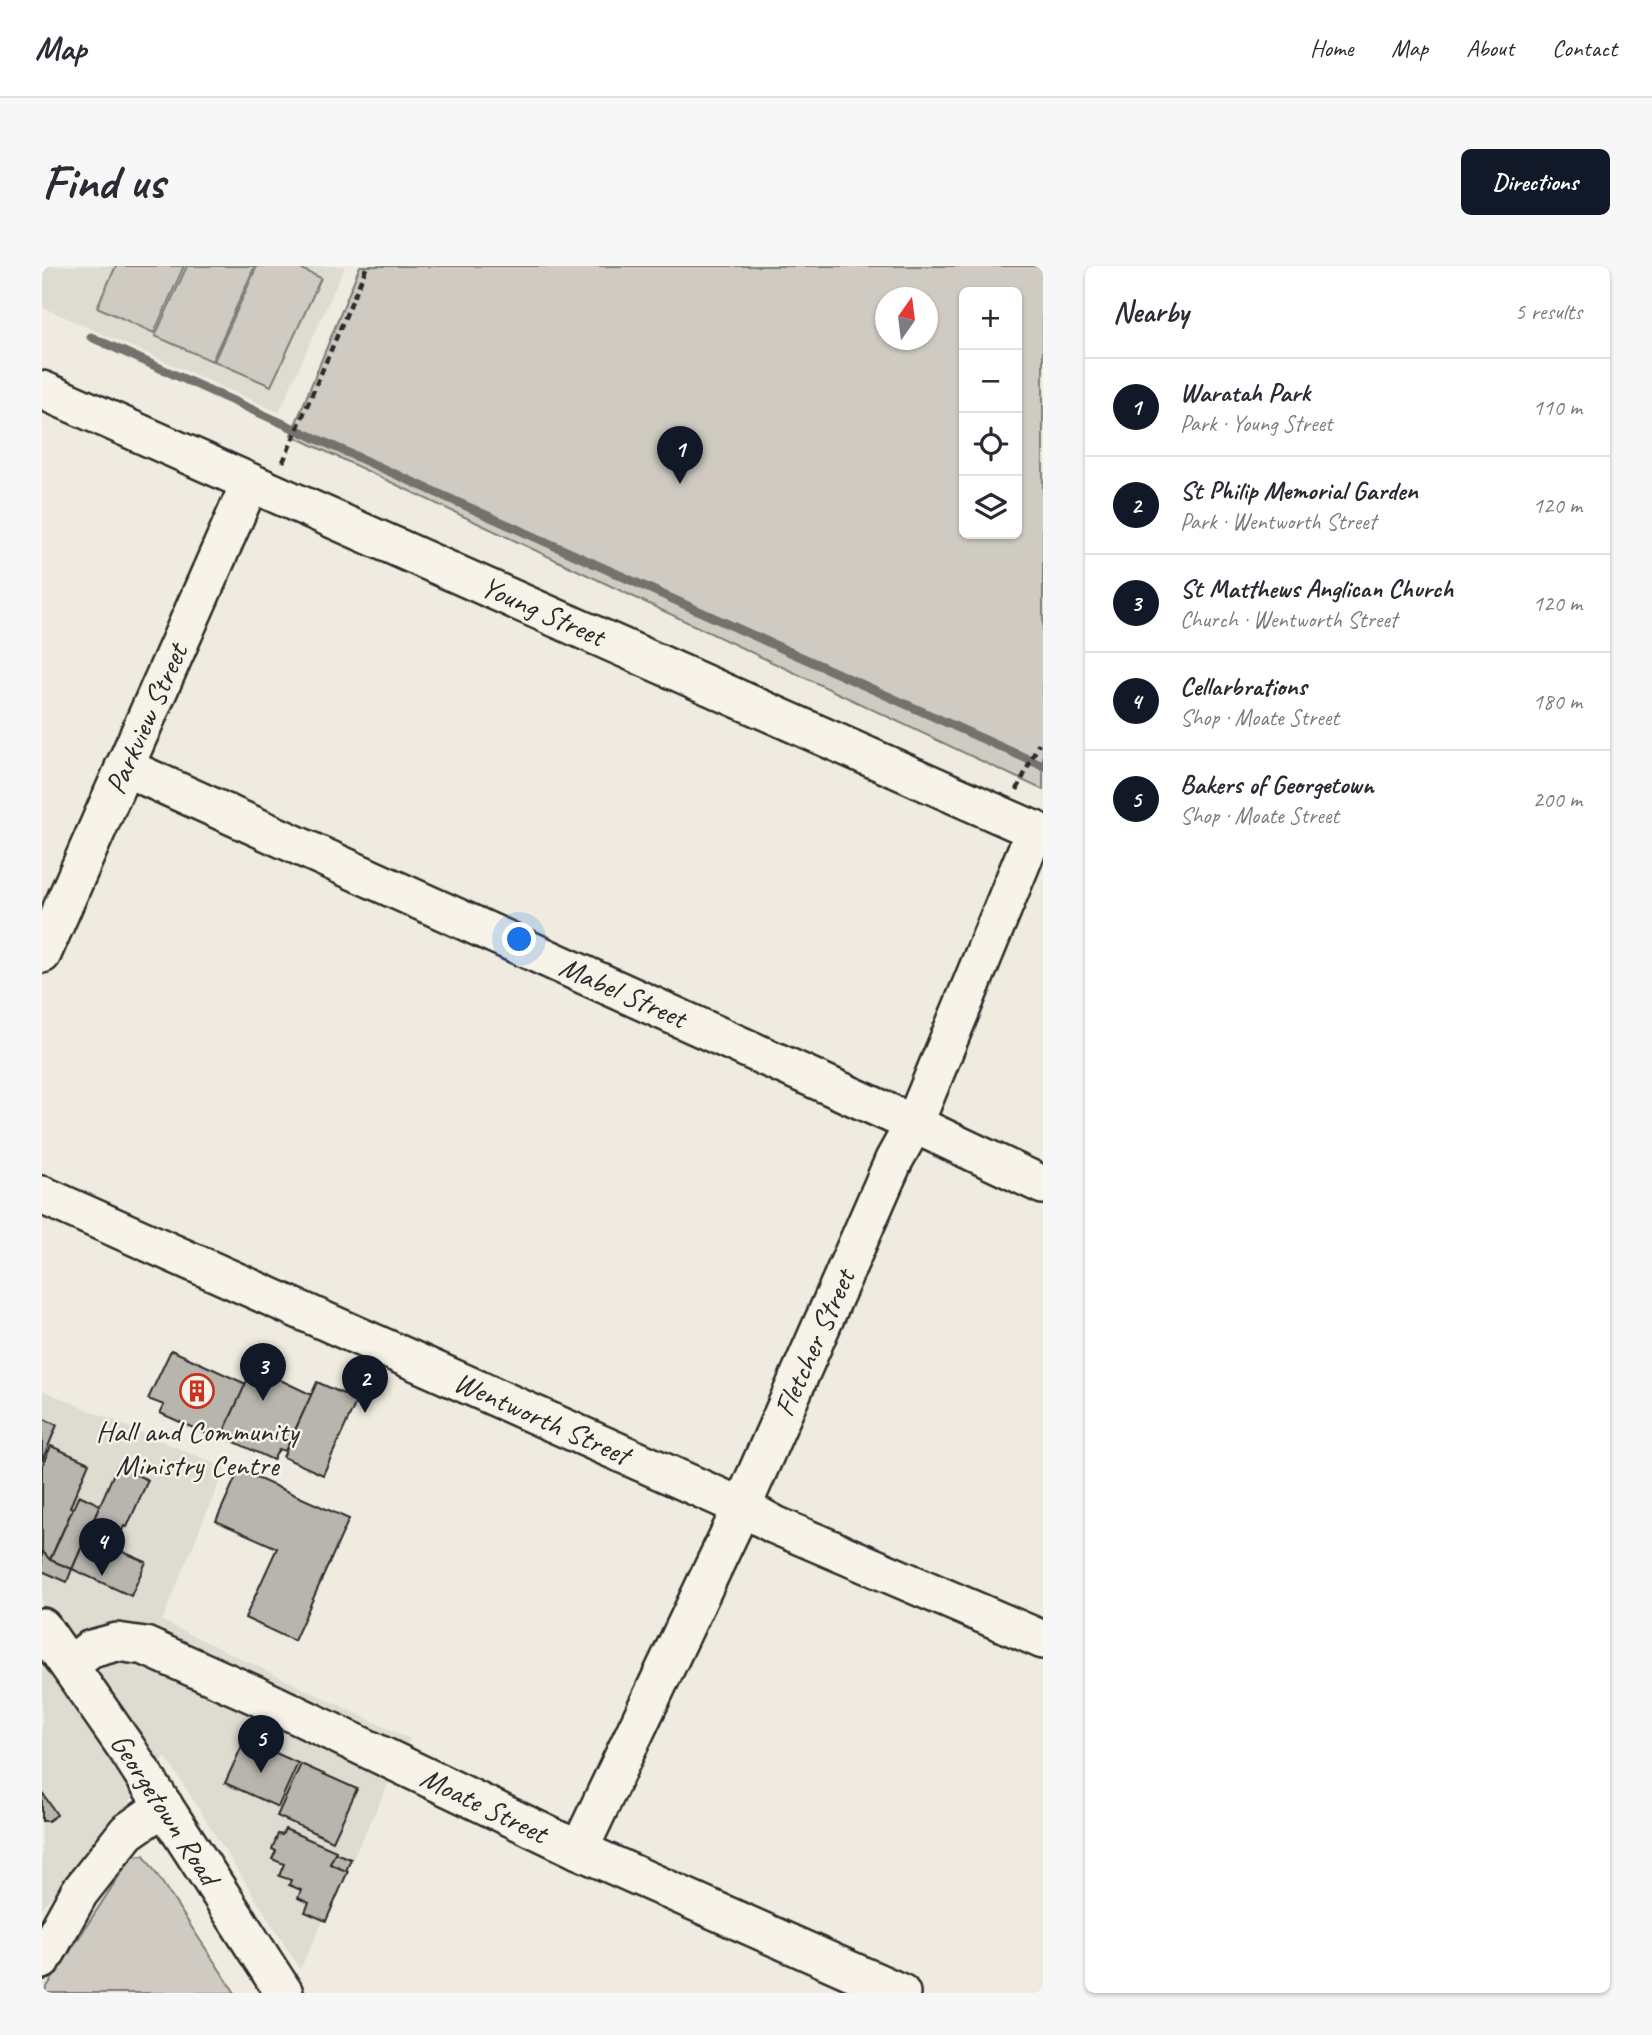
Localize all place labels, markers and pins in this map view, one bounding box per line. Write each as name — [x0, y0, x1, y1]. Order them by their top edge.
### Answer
pin: 1 — [657, 426, 703, 484]
pin: 3 — [240, 1343, 286, 1401]
pin: 2 — [342, 1355, 388, 1413]
building icon: Hall and Community Ministry Centre — [178, 1372, 216, 1410]
place label: Hall and Community Ministry Centre — [96, 1412, 301, 1484]
pin: 4 — [79, 1518, 125, 1576]
pin: 5 — [238, 1715, 284, 1773]

